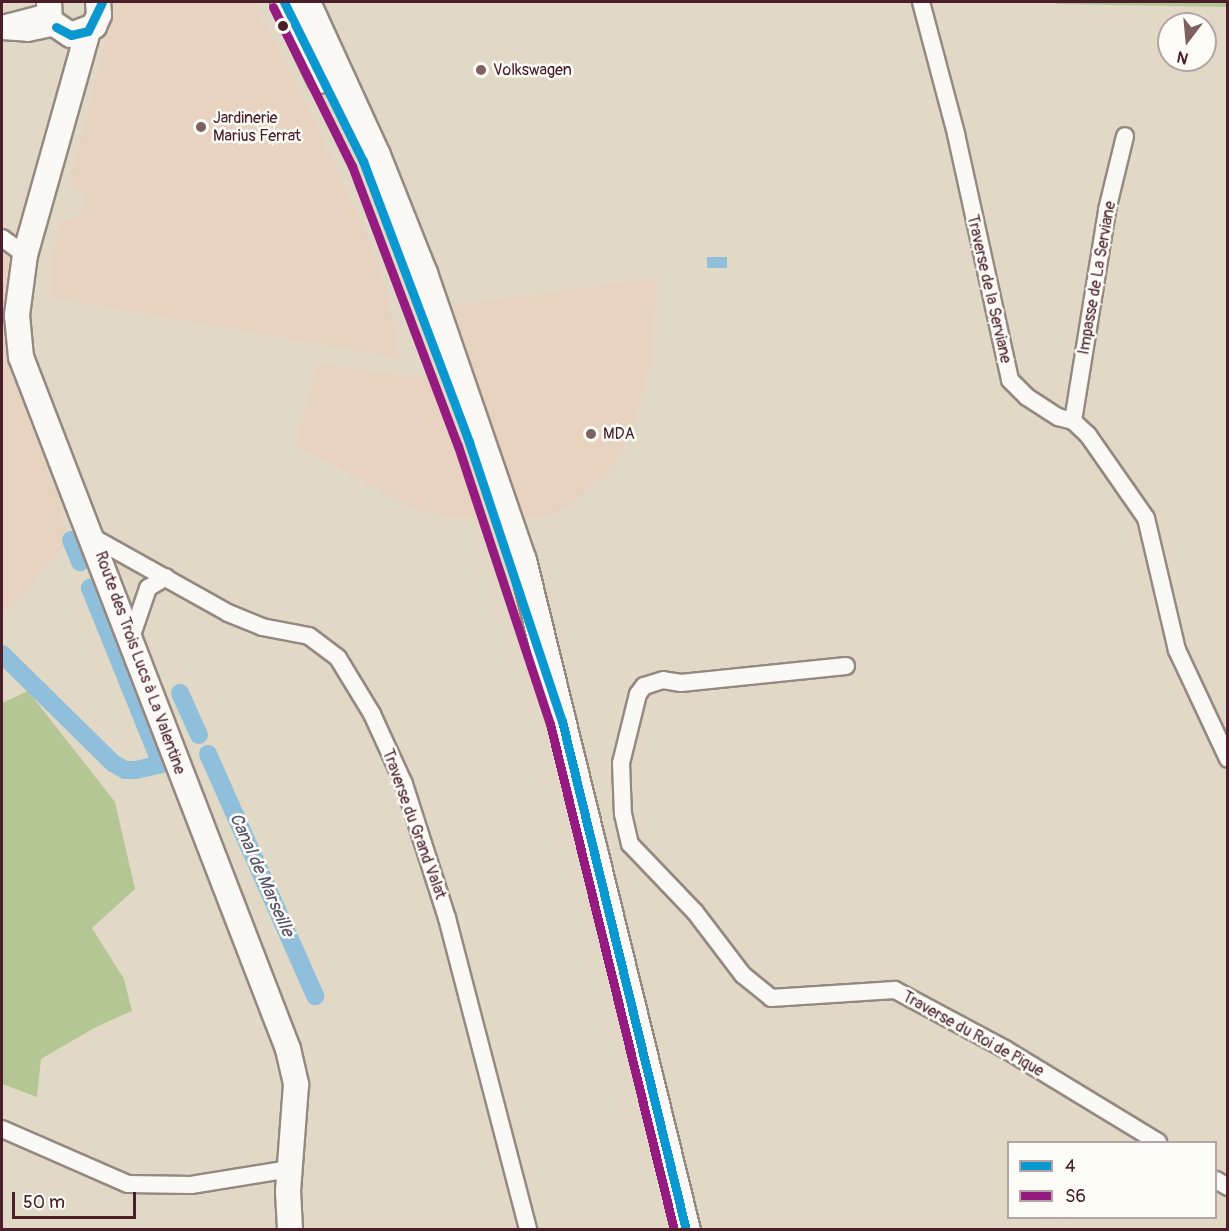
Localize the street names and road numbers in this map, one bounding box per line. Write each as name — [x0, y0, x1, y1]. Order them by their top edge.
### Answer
street label: Impasse de La Serviane — [1074, 200, 1120, 356]
street label: Traverse de la Serviane — [963, 213, 1015, 365]
street label: Route des Trois Lucs à La Valentine — [91, 549, 189, 777]
street label: Traverse du Grand Valat — [378, 746, 450, 902]
street label: Traverse du Roi de Pique — [899, 987, 1047, 1081]

